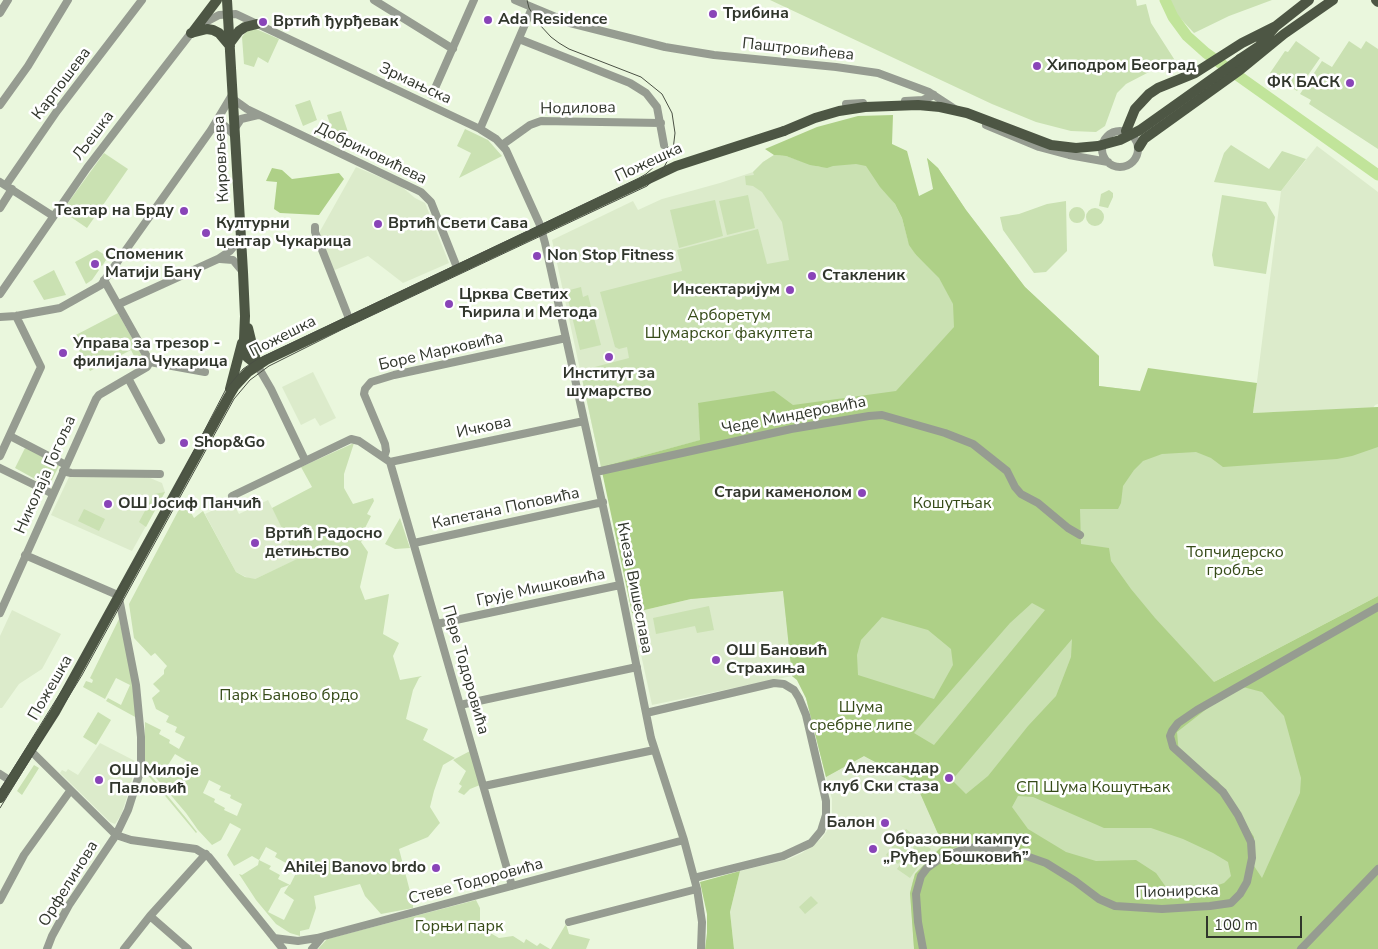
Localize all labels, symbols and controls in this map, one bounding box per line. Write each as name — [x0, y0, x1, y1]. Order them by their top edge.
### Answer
place label: Трибина — [723, 4, 789, 24]
marker: Трибина — [707, 8, 719, 20]
place label: Ada Residence — [498, 10, 608, 30]
place label: Вртић ђурђевак — [273, 12, 399, 32]
marker: Ada Residence — [482, 14, 494, 26]
marker: Вртић ђурђевак — [257, 16, 269, 28]
street label: Паштровићева — [741, 35, 855, 65]
street label: Карпошева — [29, 44, 95, 124]
place label: Хиподром Београд — [1047, 56, 1196, 76]
street label: Зрмањска — [376, 59, 454, 109]
marker: Хиподром Београд — [1031, 60, 1043, 72]
place label: ФК БАСК — [1267, 73, 1340, 93]
marker: ФК БАСК — [1344, 77, 1356, 89]
street label: Нодилова — [540, 99, 616, 119]
street label: Љешка — [69, 108, 119, 164]
street label: Кировљева — [210, 115, 234, 203]
street label: Добриновићева — [312, 119, 430, 189]
street label: Пожешка — [612, 139, 686, 187]
place label: Театар на Брду — [55, 201, 174, 221]
marker: Театар на Брду — [178, 205, 190, 217]
place label: Културни центар Чукарица — [216, 214, 351, 252]
place label: Вртић Свети Сава — [388, 214, 528, 234]
marker: Вртић Свети Сава — [372, 218, 384, 230]
marker: Културни центар Чукарица — [200, 227, 212, 239]
place label: Споменик Матији Бану — [105, 245, 202, 283]
place label: Non Stop Fitness — [547, 246, 674, 266]
marker: Non Stop Fitness — [531, 250, 543, 262]
marker: Споменик Матији Бану — [89, 258, 101, 270]
place label: Стакленик — [822, 266, 905, 286]
marker: Стакленик — [806, 270, 818, 282]
place label: Инсектаријум — [673, 280, 780, 300]
marker: Инсектаријум — [784, 284, 796, 296]
place label: Црква Светих Ћирила и Метода — [459, 285, 597, 323]
marker: Црква Светих Ћирила и Метода — [443, 298, 455, 310]
park label: Арборетум Шумарског факултета — [645, 306, 813, 344]
street label: Пожешка — [246, 312, 320, 362]
street label: Боре Марковића — [377, 328, 505, 376]
place label: Управа за трезор - филијала Чукарица — [73, 334, 228, 372]
marker: Управа за трезор - филијала Чукарица — [57, 347, 69, 359]
marker: Институт за шумарство — [603, 351, 615, 363]
place label: Институт за шумарство — [563, 364, 655, 402]
street label: Чеде Миндеровића — [720, 393, 868, 439]
street label: Николаја Гогоља — [11, 413, 81, 537]
street label: Ичкова — [455, 413, 513, 443]
place label: Shop&Go — [194, 433, 265, 453]
marker: Shop&Go — [178, 437, 190, 449]
place label: Стари каменолом — [714, 483, 852, 503]
street label: Капетана Поповића — [431, 484, 581, 534]
marker: Стари каменолом — [856, 487, 868, 499]
place label: ОШ Јосиф Панчић — [118, 494, 262, 514]
park label: Кошутњак — [913, 494, 991, 514]
marker: ОШ Јосиф Панчић — [102, 498, 114, 510]
street label: Кнеза Вишеслава — [612, 521, 656, 655]
place label: Вртић Радосно детињство — [265, 524, 382, 562]
marker: Вртић Радосно детињство — [249, 537, 261, 549]
park label: Топчидерско гробље — [1186, 543, 1284, 581]
street label: Грује Мишковића — [475, 565, 607, 611]
street label: Пере Тодоровића — [437, 603, 493, 737]
place label: ОШ Бановић Страхиња — [726, 641, 827, 679]
street label: Пожешка — [25, 652, 77, 724]
marker: ОШ Бановић Страхиња — [710, 654, 722, 666]
park label: Парк Баново брдо — [219, 686, 359, 706]
park label: Шума сребрне липе — [810, 698, 912, 736]
place label: Александар клуб Ски стаза — [823, 759, 939, 797]
place label: ОШ Милоје Павловић — [109, 761, 199, 799]
marker: Александар клуб Ски стаза — [943, 772, 955, 784]
marker: ОШ Милоје Павловић — [93, 774, 105, 786]
park label: СП Шума Кошутњак — [1016, 778, 1170, 798]
place label: Балон — [827, 813, 875, 833]
marker: Балон — [879, 817, 891, 829]
place label: Образовни кампус „Руђер Бошковић” — [883, 830, 1029, 868]
street label: Орфелинова — [35, 838, 103, 930]
marker: Образовни кампус „Руђер Бошковић” — [867, 843, 879, 855]
street label: Стеве Тодоровића — [407, 855, 545, 909]
place label: Ahilej Banovo brdo — [284, 858, 426, 878]
marker: Ahilej Banovo brdo — [430, 862, 442, 874]
street label: Пионирска — [1135, 881, 1219, 903]
scale bar — [1208, 906, 1304, 938]
text: 100 m — [1214, 915, 1258, 935]
park label: Горњи парк — [415, 917, 503, 937]

